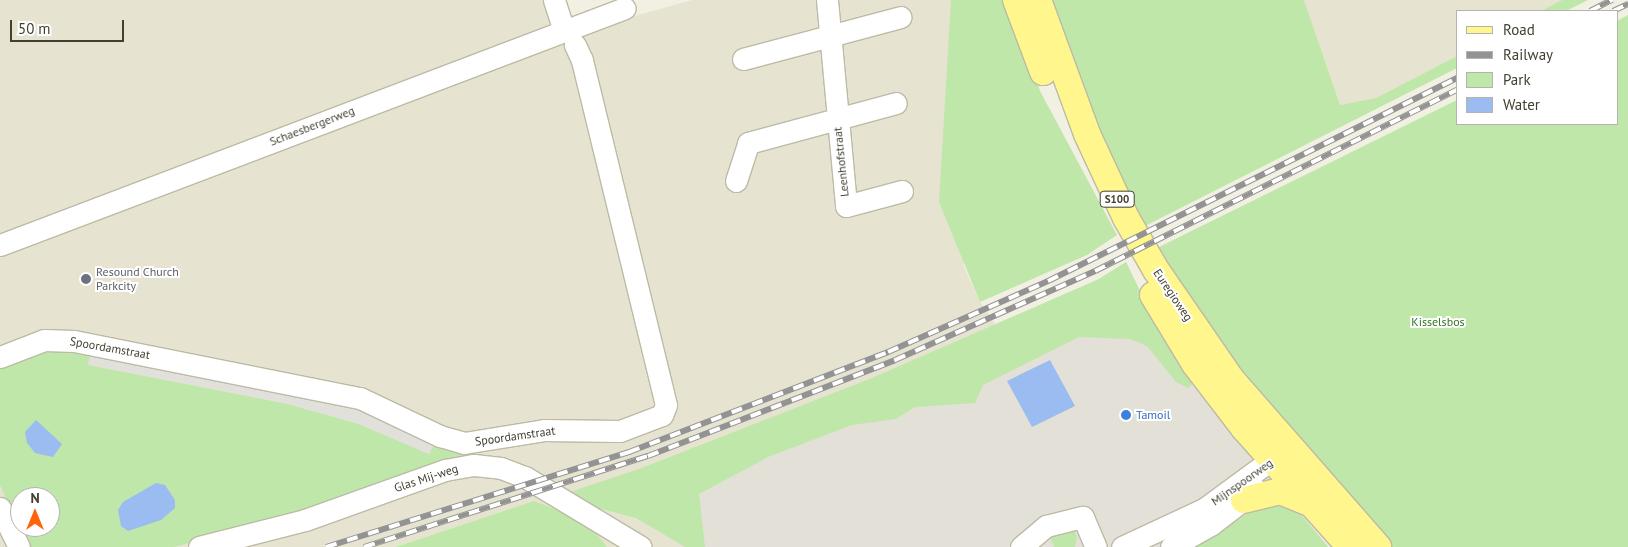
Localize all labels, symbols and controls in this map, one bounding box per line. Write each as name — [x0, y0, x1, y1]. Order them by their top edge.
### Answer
scale bar — [12, 10, 126, 42]
legend — [1456, 10, 1618, 125]
text: 50 m — [18, 19, 51, 38]
text: Road — [1503, 20, 1535, 39]
text: Railway — [1503, 45, 1553, 64]
text: Park — [1503, 70, 1531, 89]
text: Water — [1503, 95, 1540, 114]
street label: Schaesbergerweg — [267, 103, 357, 149]
street label: Leenhofstraat — [830, 126, 852, 198]
road number: S100 — [1100, 190, 1134, 208]
place label: Resound Church Parkcity — [96, 265, 179, 293]
street label: Euregioweg — [1150, 266, 1196, 324]
marker: Resound Church Parkcity — [80, 273, 92, 285]
park label: Kisselsbos — [1411, 315, 1465, 329]
street label: Spoordamstraat — [69, 334, 151, 362]
place label: Tamoil — [1136, 408, 1170, 422]
marker: Tamoil — [1120, 409, 1132, 421]
street label: Spoordamstraat — [474, 423, 556, 449]
street label: Mijnspoorweg — [1208, 455, 1276, 509]
street label: Glas Mij-weg — [392, 461, 460, 495]
north arrow — [10, 487, 60, 537]
text: N — [30, 489, 40, 507]

